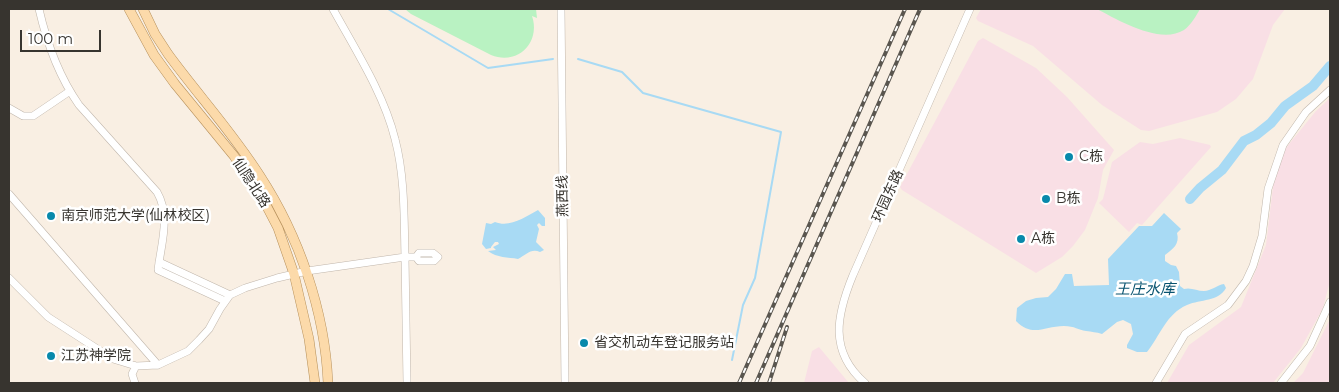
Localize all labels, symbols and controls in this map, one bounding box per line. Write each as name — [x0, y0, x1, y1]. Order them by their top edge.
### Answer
scale bar — [22, 20, 104, 52]
text: 100 m — [28, 29, 73, 48]
place label: C栋 — [1079, 149, 1103, 165]
marker: C栋 — [1063, 151, 1075, 163]
street label: 仙隐北路 — [229, 155, 273, 211]
street label: 环园东路 — [869, 167, 907, 225]
street label: 燕西线 — [554, 175, 572, 217]
place label: B栋 — [1056, 191, 1081, 207]
marker: B栋 — [1040, 193, 1052, 205]
place label: 南京师范大学(仙林校区) — [61, 208, 210, 224]
marker: 南京师范大学(仙林校区) — [45, 210, 57, 222]
place label: A栋 — [1031, 231, 1055, 247]
marker: A栋 — [1015, 233, 1027, 245]
water label: 王庄水库 — [1115, 281, 1175, 299]
place label: 省交机动车登记服务站 — [594, 335, 734, 351]
marker: 省交机动车登记服务站 — [578, 337, 590, 349]
place label: 江苏神学院 — [61, 348, 131, 364]
marker: 江苏神学院 — [45, 350, 57, 362]

